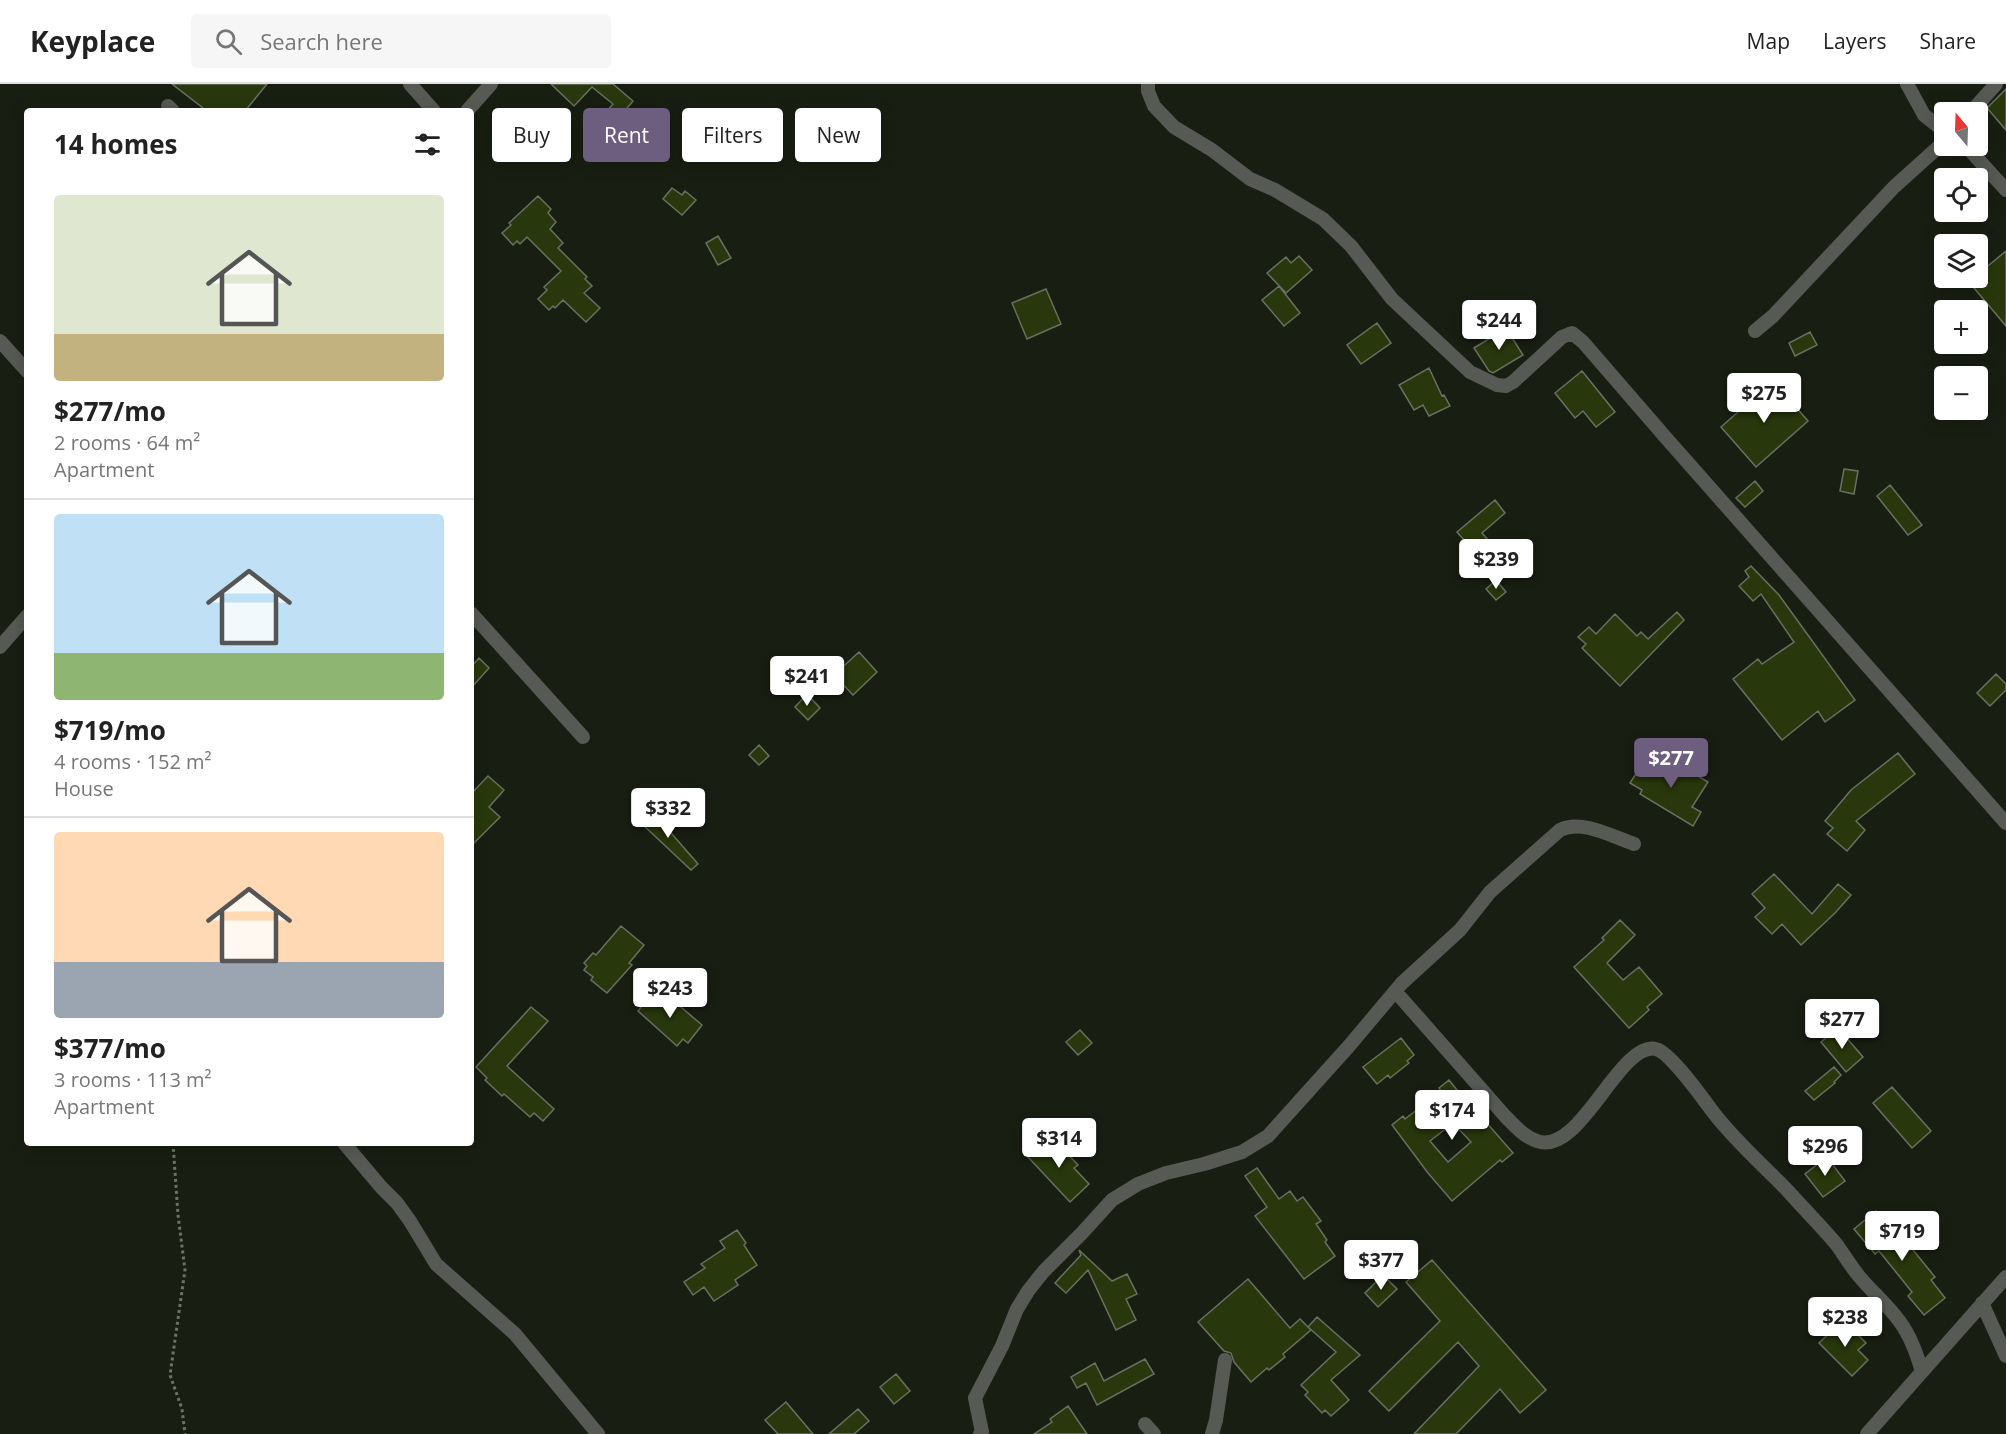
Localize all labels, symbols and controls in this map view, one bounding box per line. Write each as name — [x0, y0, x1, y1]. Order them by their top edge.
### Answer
search box — [191, 14, 611, 68]
text: Keyplace — [30, 22, 155, 60]
icon: search — [212, 25, 245, 58]
text: Search here — [260, 26, 383, 56]
text: Map — [1747, 27, 1790, 55]
text: Layers — [1823, 27, 1887, 55]
text: Share — [1920, 27, 1976, 55]
north arrow — [1934, 102, 1988, 156]
map controls — [1934, 102, 1988, 420]
chip: Buy — [492, 108, 571, 162]
chip: Rent — [583, 108, 670, 162]
chip: Filters — [682, 108, 783, 162]
chip: New — [795, 108, 881, 162]
text: 14 homes — [54, 126, 178, 162]
icon: filters — [411, 128, 444, 161]
button: locate — [1934, 168, 1988, 222]
icon: home — [195, 234, 303, 342]
button: layers — [1934, 234, 1988, 288]
pin: $244 — [1463, 300, 1535, 351]
button: + — [1934, 300, 1988, 354]
text: $244 — [1476, 306, 1522, 333]
button: − — [1934, 366, 1988, 420]
pin: $275 — [1728, 373, 1800, 424]
text: $275 — [1741, 379, 1787, 406]
text: $277/mo — [54, 393, 166, 429]
text: 2 rooms · 64 m² — [54, 429, 200, 456]
text: Apartment — [54, 456, 154, 483]
pin: $239 — [1460, 539, 1532, 590]
text: $239 — [1473, 545, 1519, 572]
icon: home — [195, 553, 303, 661]
pin: $241 — [771, 656, 843, 707]
text: $241 — [784, 662, 830, 689]
text: $719/mo — [54, 712, 166, 748]
pin: $277 — [1635, 738, 1707, 789]
text: $277 — [1648, 744, 1694, 771]
text: 4 rooms · 152 m² — [54, 748, 212, 775]
text: House — [54, 775, 114, 802]
pin: $332 — [632, 788, 704, 839]
text: $332 — [645, 794, 691, 821]
icon: home — [195, 871, 303, 979]
pin: $243 — [634, 968, 706, 1019]
text: $243 — [647, 974, 693, 1001]
pin: $277 — [1806, 999, 1878, 1050]
text: $277 — [1819, 1005, 1865, 1032]
text: $377/mo — [54, 1030, 166, 1066]
text: 3 rooms · 113 m² — [54, 1066, 212, 1093]
pin: $174 — [1416, 1090, 1488, 1141]
text: Apartment — [54, 1093, 154, 1120]
text: $174 — [1429, 1096, 1475, 1123]
pin: $314 — [1023, 1118, 1095, 1169]
text: $314 — [1036, 1124, 1082, 1151]
pin: $296 — [1789, 1126, 1861, 1177]
text: $296 — [1802, 1132, 1848, 1159]
pin: $719 — [1866, 1211, 1938, 1262]
text: $719 — [1879, 1217, 1925, 1244]
pin: $377 — [1345, 1240, 1417, 1291]
text: $377 — [1358, 1246, 1404, 1273]
pin: $238 — [1809, 1297, 1881, 1348]
text: $238 — [1822, 1303, 1868, 1330]

